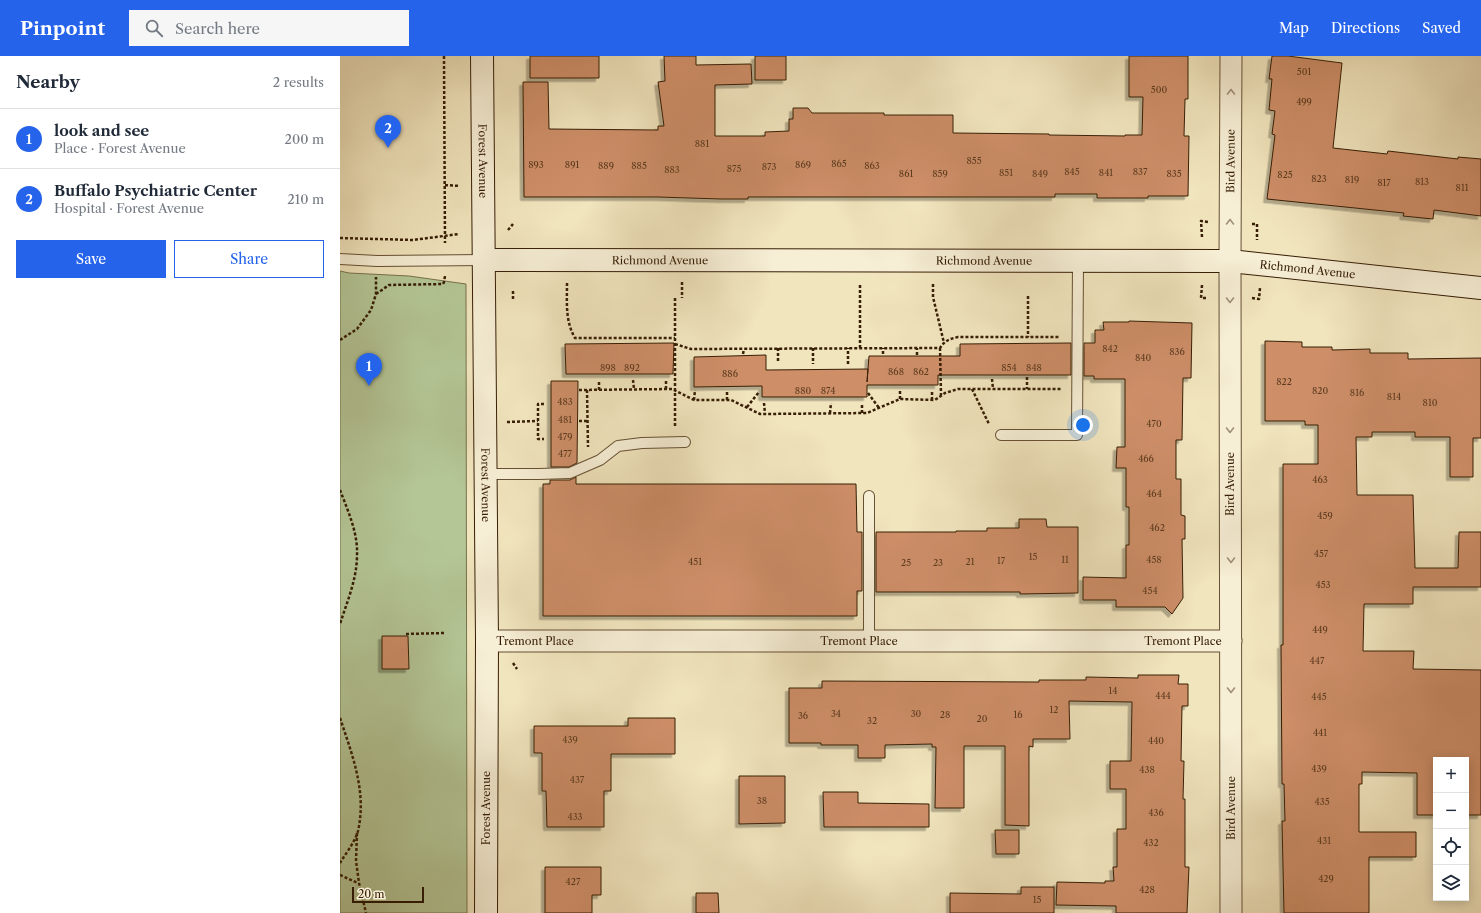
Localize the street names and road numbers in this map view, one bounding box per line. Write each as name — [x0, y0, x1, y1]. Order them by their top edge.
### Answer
street label: Forest Avenue — [476, 124, 490, 198]
street label: Bird Avenue — [1223, 129, 1238, 193]
street label: Richmond Avenue — [612, 253, 708, 267]
street label: Richmond Avenue — [936, 254, 1032, 268]
street label: Richmond Avenue — [1259, 257, 1356, 281]
street label: Forest Avenue — [478, 448, 493, 522]
street label: Bird Avenue — [1223, 452, 1237, 516]
street label: Tremont Place — [496, 634, 574, 648]
street label: Tremont Place — [820, 634, 898, 648]
street label: Tremont Place — [1144, 634, 1222, 648]
street label: Forest Avenue — [479, 771, 493, 845]
street label: Bird Avenue — [1224, 776, 1238, 840]

